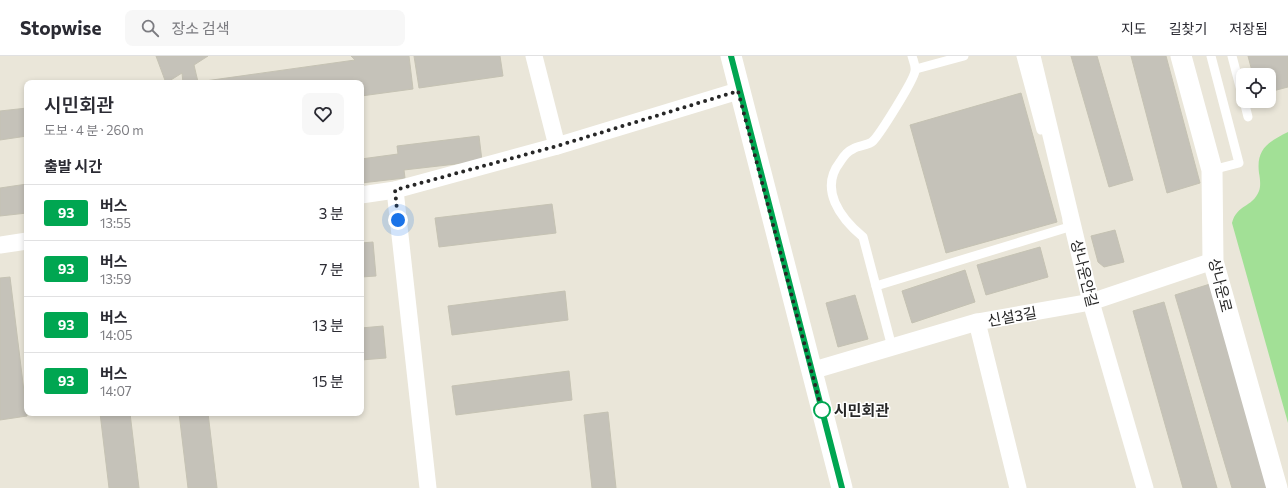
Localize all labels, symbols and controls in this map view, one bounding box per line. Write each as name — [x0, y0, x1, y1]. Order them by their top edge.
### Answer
search box — [125, 10, 405, 46]
text: Stopwise — [20, 16, 101, 39]
icon: search — [139, 17, 161, 39]
text: 장소 검색 — [171, 19, 229, 37]
text: 지도 — [1121, 20, 1147, 37]
text: 길찾기 — [1169, 20, 1207, 37]
text: 저장됨 — [1229, 20, 1268, 37]
map controls — [1236, 68, 1276, 108]
button: locate — [1236, 68, 1276, 108]
text: 시민회관 — [44, 93, 114, 116]
button: heart — [302, 93, 344, 135]
text: 도보 · 4 분 · 260 m — [44, 122, 144, 138]
text: 출발 시간 — [44, 157, 102, 175]
text: 버스 — [100, 196, 128, 214]
text: 93 — [58, 204, 74, 221]
text: 3 분 — [319, 204, 344, 222]
your location — [388, 210, 408, 230]
text: 13:55 — [100, 215, 131, 231]
street label: 상나운안길 — [1068, 237, 1102, 309]
text: 버스 — [100, 252, 128, 270]
street label: 상나운로 — [1206, 256, 1236, 314]
text: 93 — [58, 260, 74, 277]
text: 7 분 — [319, 260, 344, 278]
text: 13:59 — [100, 271, 131, 287]
street label: 신설3길 — [986, 303, 1038, 329]
text: 버스 — [100, 308, 128, 326]
text: 93 — [58, 316, 74, 333]
text: 13 분 — [312, 316, 344, 334]
text: 14:05 — [100, 327, 132, 343]
text: 버스 — [100, 364, 128, 382]
text: 93 — [58, 372, 74, 389]
text: 15 분 — [312, 372, 344, 390]
text: 14:07 — [100, 383, 132, 399]
marker: 시민회관 — [813, 401, 831, 419]
place label: 시민회관 — [834, 401, 889, 419]

